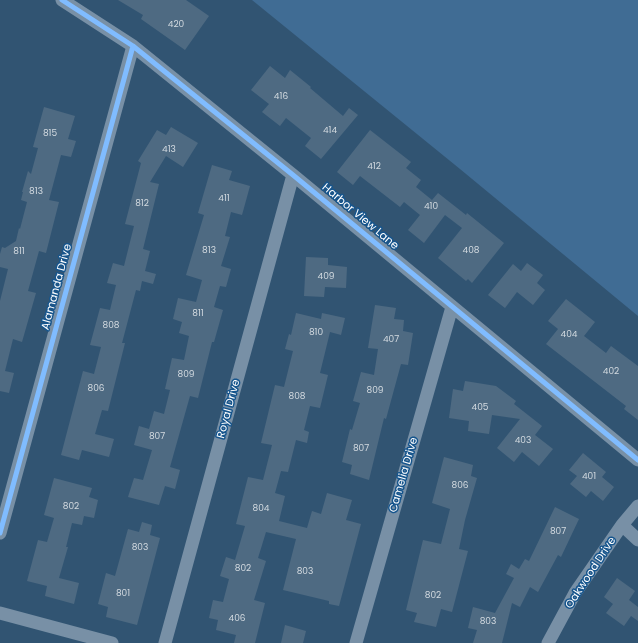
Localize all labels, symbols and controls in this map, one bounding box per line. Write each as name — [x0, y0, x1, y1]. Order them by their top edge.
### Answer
house number: 420 — [168, 20, 184, 30]
house number: 416 — [274, 92, 288, 102]
house number: 414 — [323, 126, 337, 136]
house number: 815 — [43, 129, 57, 139]
house number: 413 — [162, 145, 176, 155]
house number: 412 — [367, 162, 381, 172]
street label: Harbor View Lane — [319, 181, 401, 253]
house number: 813 — [29, 187, 43, 197]
house number: 411 — [218, 194, 230, 204]
house number: 812 — [135, 199, 149, 209]
house number: 410 — [424, 202, 438, 212]
street label: Alamanda Drive — [39, 242, 75, 332]
house number: 813 — [202, 246, 216, 256]
house number: 408 — [463, 246, 479, 256]
house number: 811 — [13, 247, 25, 257]
house number: 409 — [318, 272, 334, 282]
house number: 811 — [192, 309, 204, 319]
house number: 808 — [102, 321, 120, 331]
house number: 810 — [309, 328, 323, 338]
house number: 404 — [561, 330, 577, 340]
house number: 407 — [383, 335, 399, 345]
house number: 402 — [603, 367, 619, 377]
house number: 809 — [177, 370, 195, 380]
street label: Royal Drive — [215, 378, 243, 440]
house number: 806 — [87, 384, 105, 394]
house number: 809 — [366, 386, 384, 396]
house number: 808 — [288, 392, 306, 402]
house number: 405 — [472, 403, 488, 413]
house number: 807 — [149, 432, 165, 442]
street label: Camelia Drive — [387, 436, 421, 514]
house number: 403 — [515, 436, 531, 446]
house number: 807 — [353, 444, 369, 454]
house number: 401 — [582, 472, 596, 482]
house number: 806 — [451, 481, 469, 491]
house number: 802 — [63, 502, 79, 512]
house number: 804 — [253, 504, 269, 514]
house number: 807 — [550, 527, 566, 537]
street label: Oakwood Drive — [563, 535, 619, 611]
house number: 803 — [132, 543, 148, 553]
house number: 802 — [235, 564, 251, 574]
house number: 803 — [297, 567, 313, 577]
house number: 801 — [116, 589, 130, 599]
house number: 802 — [425, 591, 441, 601]
house number: 406 — [228, 614, 246, 624]
house number: 803 — [480, 617, 496, 627]

